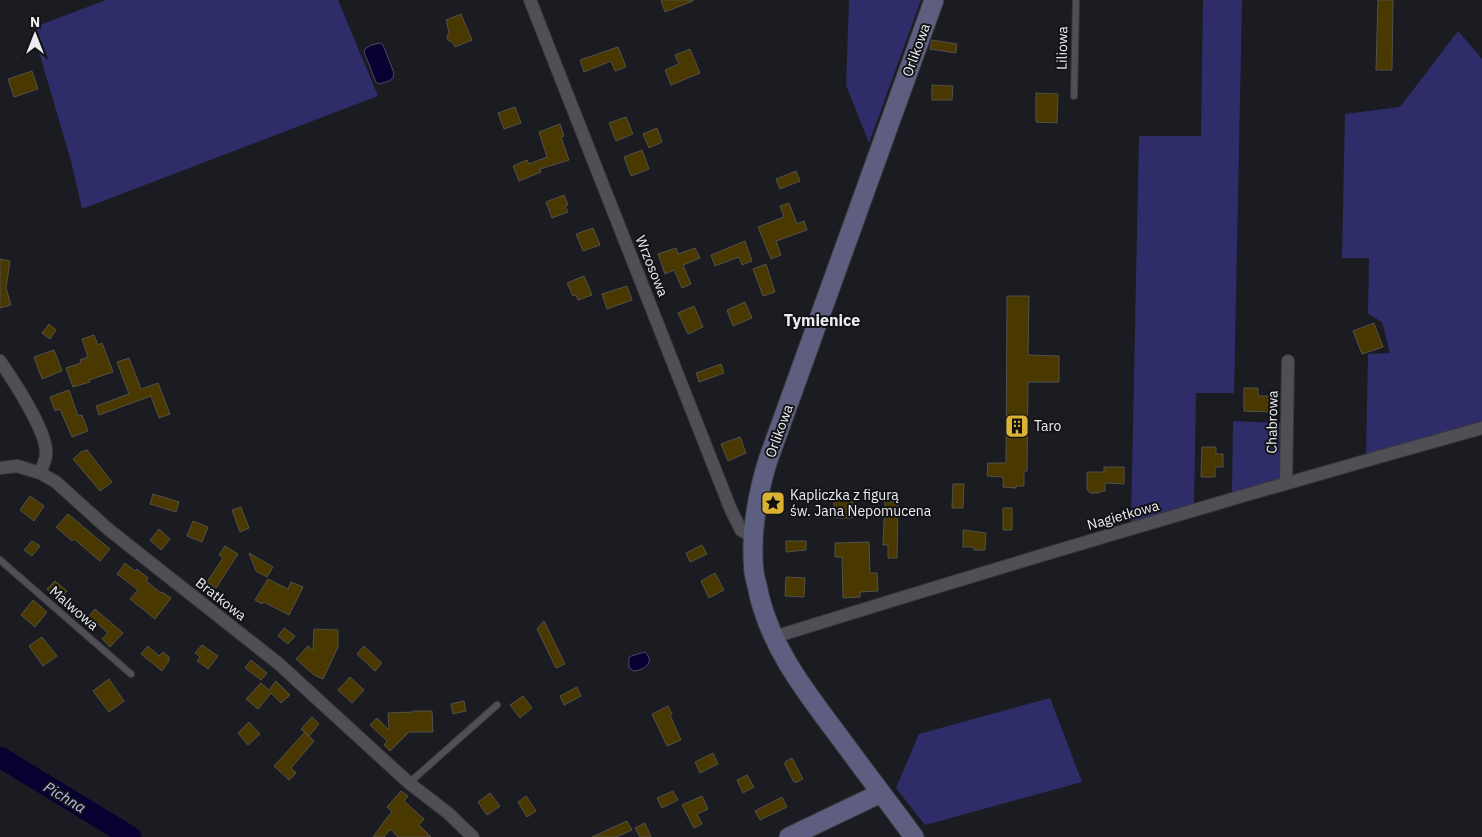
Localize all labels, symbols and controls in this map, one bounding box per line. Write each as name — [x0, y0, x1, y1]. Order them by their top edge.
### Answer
north arrow — [10, 10, 60, 60]
text: N — [30, 13, 40, 31]
street label: Orlikowa — [898, 20, 934, 79]
street label: Liliowa — [1053, 25, 1071, 70]
street label: Wrzosowa — [632, 233, 673, 300]
district label: Tymienice — [784, 310, 860, 330]
street label: Chabrowa — [1262, 390, 1282, 454]
street label: Orlikowa — [761, 401, 797, 460]
building icon: Taro — [1004, 413, 1030, 439]
place label: Taro — [1034, 417, 1062, 435]
place label: Kapliczka z figurą św. Jana Nepomucena — [790, 486, 932, 520]
place icon: Kapliczka z figurą św. Jana Nepomucena — [760, 490, 786, 516]
street label: Nagietkowa — [1085, 496, 1161, 534]
street label: Bratkowa — [192, 574, 250, 625]
street label: Malwowa — [46, 582, 103, 635]
water label: Pichna — [40, 777, 90, 817]

